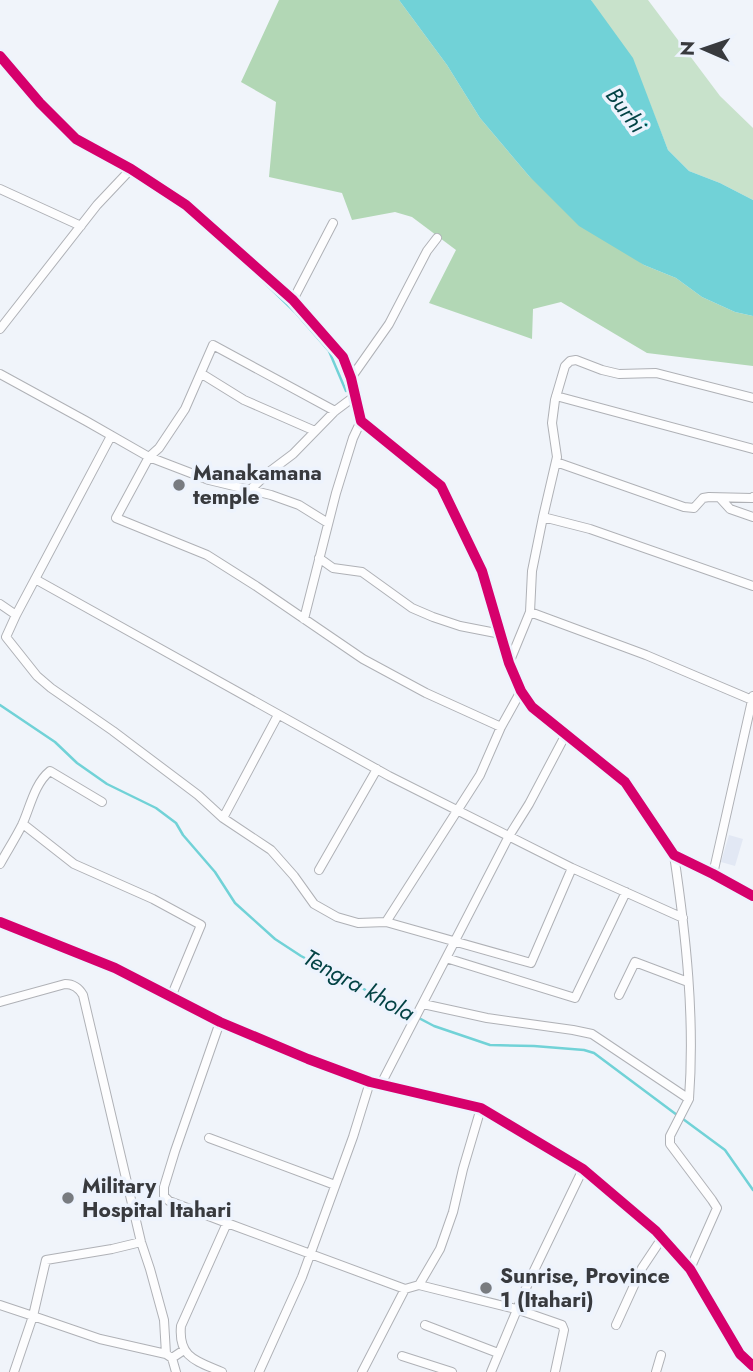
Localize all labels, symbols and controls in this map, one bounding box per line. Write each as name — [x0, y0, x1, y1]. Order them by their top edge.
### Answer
north arrow — [669, 14, 739, 84]
text: N — [674, 40, 701, 56]
water label: Burhi — [598, 80, 655, 141]
place label: Manakamana temple — [193, 458, 322, 512]
marker: Manakamana temple — [171, 477, 187, 493]
water label: Tengra khola — [297, 940, 421, 1030]
place label: Military Hospital Itahari — [82, 1171, 232, 1225]
marker: Military Hospital Itahari — [60, 1190, 76, 1206]
place label: Sunrise, Province 1 (Itahari) — [500, 1261, 670, 1315]
marker: Sunrise, Province 1 (Itahari) — [478, 1280, 494, 1296]

